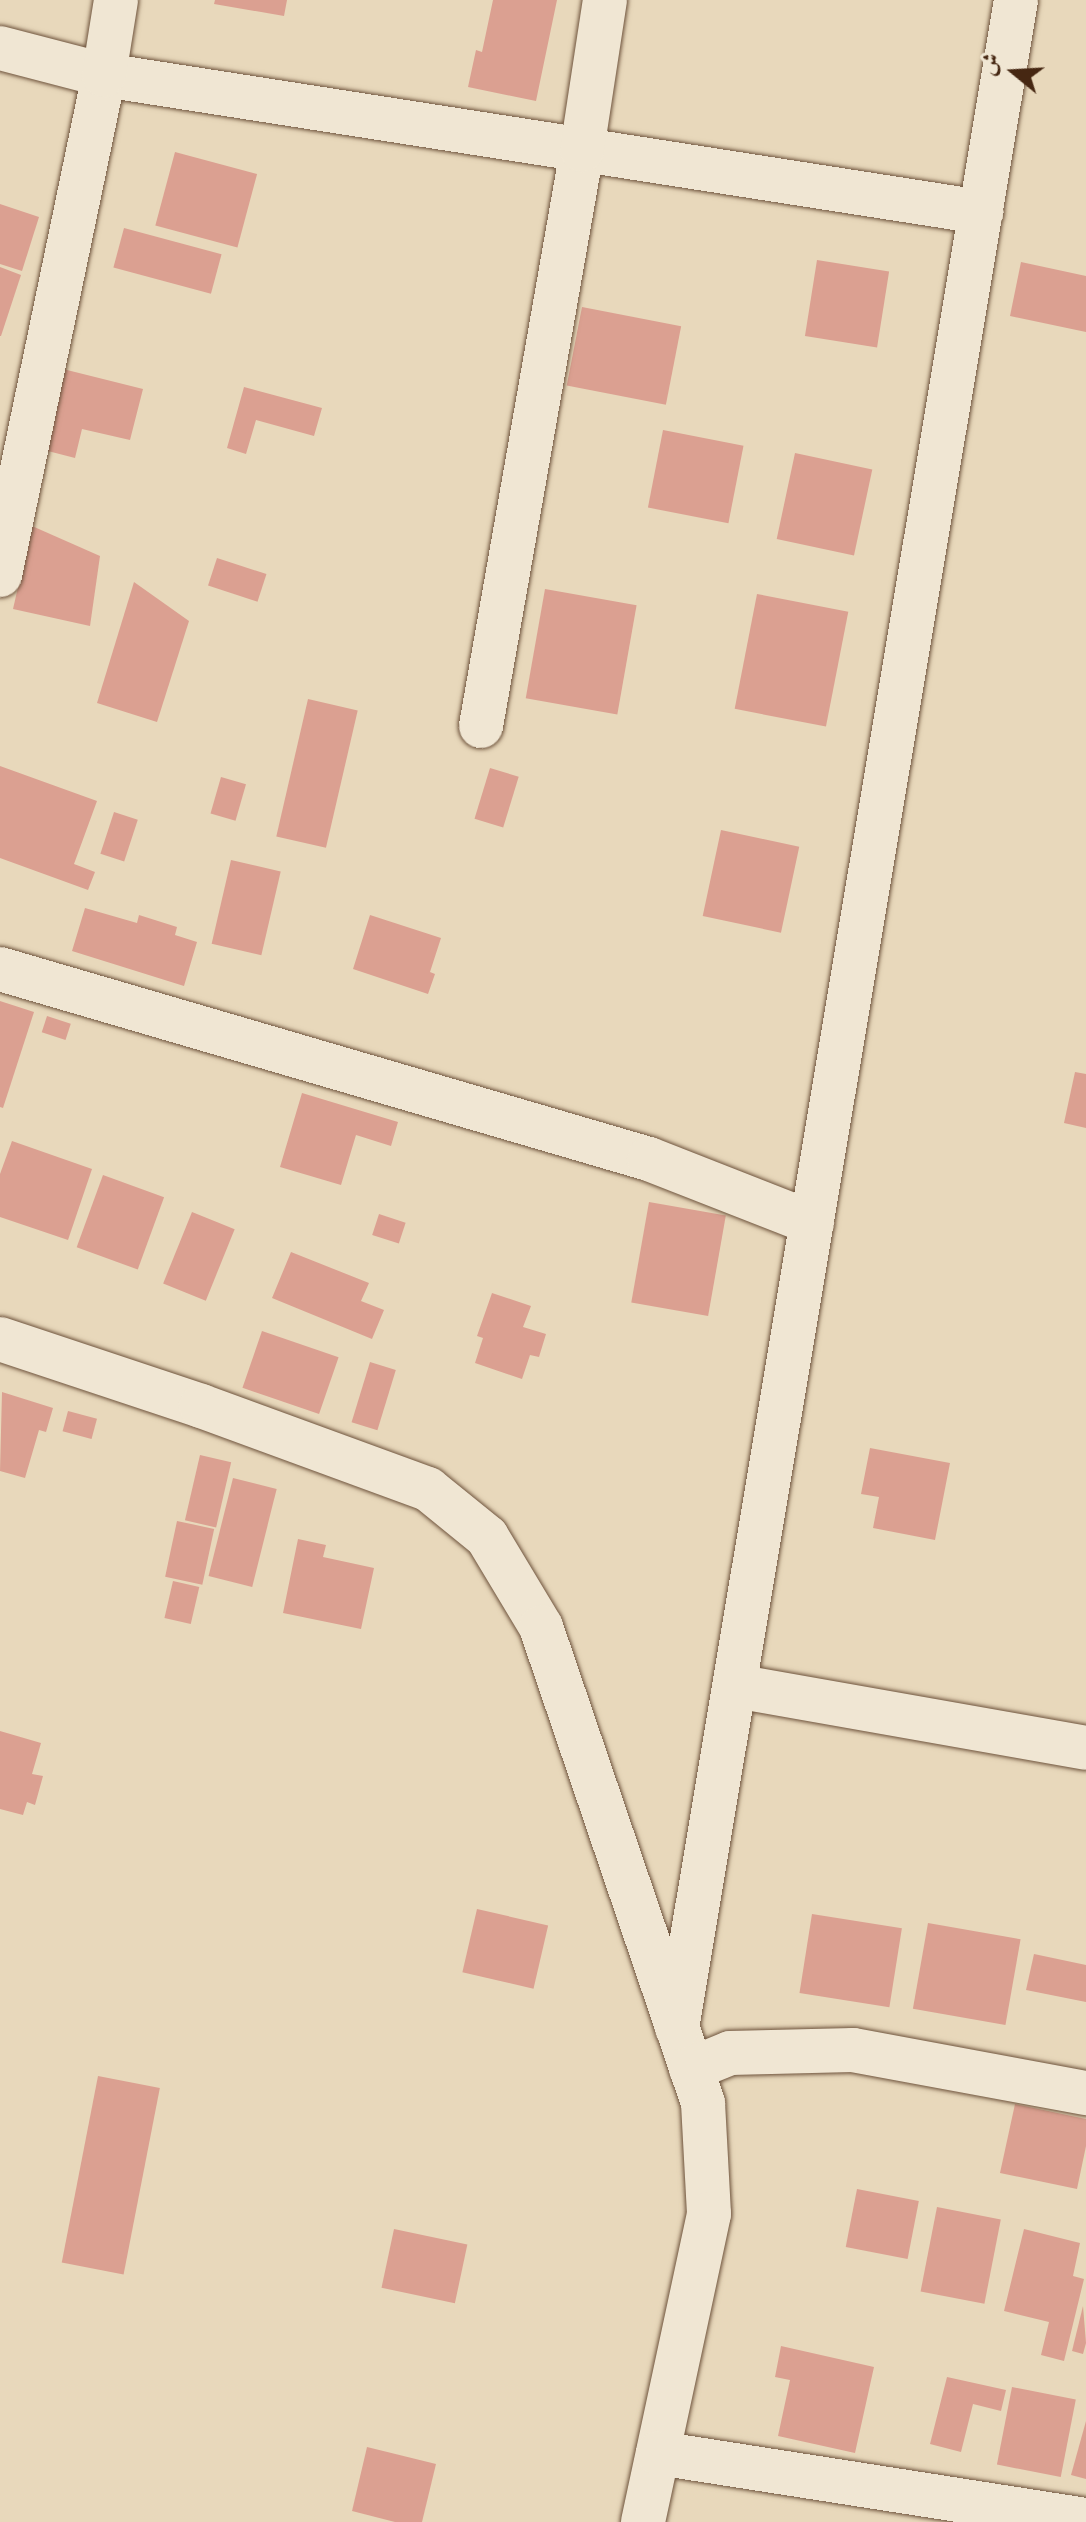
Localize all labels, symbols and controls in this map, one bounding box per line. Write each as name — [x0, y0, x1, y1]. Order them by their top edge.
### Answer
north arrow — [974, 32, 1054, 112]
text: ش — [974, 50, 1008, 79]

